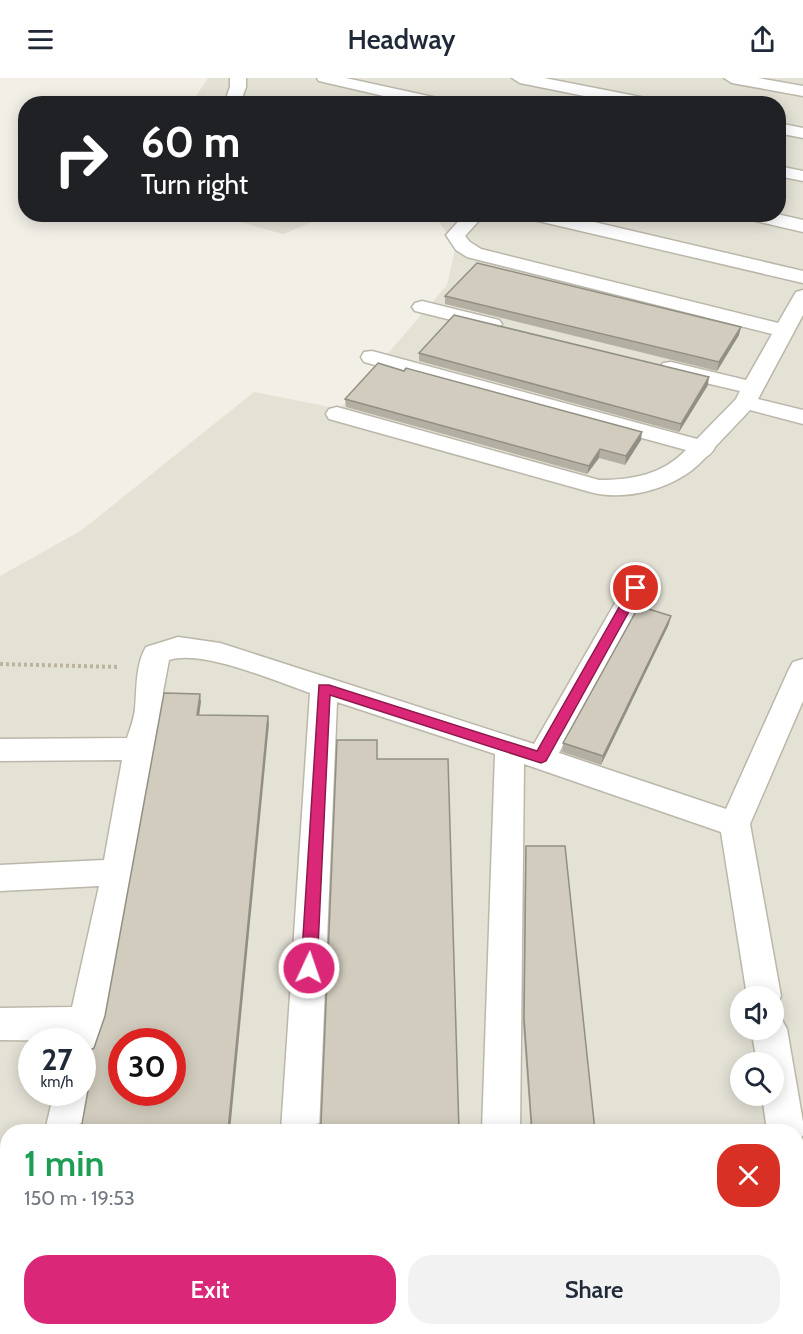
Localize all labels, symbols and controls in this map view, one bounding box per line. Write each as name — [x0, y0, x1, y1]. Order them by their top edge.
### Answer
icon: menu — [24, 23, 57, 56]
text: Headway — [348, 23, 455, 56]
icon: share — [746, 23, 779, 56]
text: 60 m — [141, 116, 240, 168]
icon: right — [42, 120, 120, 198]
text: Turn right — [141, 168, 248, 201]
pin — [610, 562, 661, 613]
icon: arrive — [619, 571, 652, 604]
position arrow — [277, 936, 341, 1000]
map controls — [730, 986, 784, 1106]
button: sound — [730, 986, 784, 1040]
speed limit sign: 30 — [108, 1028, 186, 1106]
text: 27 — [41, 1041, 73, 1078]
button: search — [730, 1052, 784, 1106]
text: km/h — [41, 1073, 73, 1091]
text: 1 min — [24, 1141, 104, 1185]
button: close — [717, 1144, 780, 1207]
text: 150 m · 19:53 — [24, 1186, 135, 1210]
button: Exit — [24, 1255, 396, 1324]
button: Share — [408, 1255, 780, 1324]

